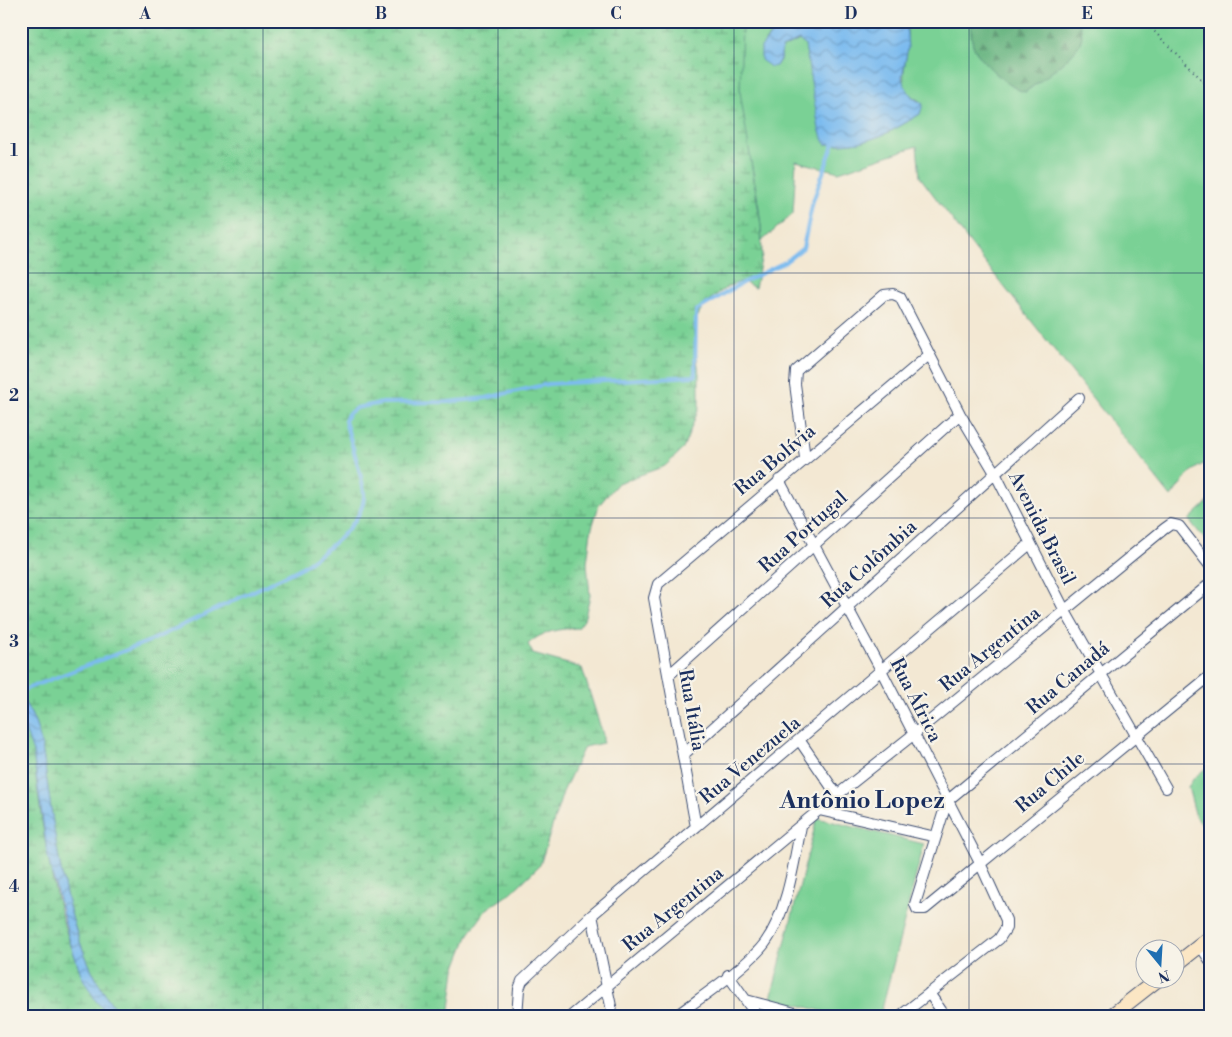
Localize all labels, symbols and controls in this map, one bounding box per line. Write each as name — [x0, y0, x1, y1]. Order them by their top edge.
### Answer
text: A — [138, 4, 151, 24]
text: B — [375, 4, 387, 24]
text: C — [610, 4, 622, 24]
text: D — [845, 4, 858, 24]
text: E — [1081, 4, 1093, 24]
text: 1 — [10, 141, 18, 161]
text: 2 — [9, 386, 19, 406]
street label: Rua Bolívia — [729, 419, 821, 501]
street label: Avenida Brasil — [1003, 466, 1081, 589]
street label: Rua Portugal — [754, 486, 853, 578]
street label: Rua Colômbia — [816, 514, 922, 613]
street label: Rua Argentina — [935, 601, 1046, 697]
text: 3 — [9, 632, 19, 652]
street label: Rua Canadá — [1021, 636, 1115, 720]
street label: Rua África — [885, 653, 949, 747]
street label: Rua Itália — [673, 667, 711, 753]
street label: Rua Venezuela — [694, 710, 806, 809]
street label: Rua Chile — [1010, 746, 1090, 818]
district label: Antônio Lopez — [778, 786, 945, 816]
street label: Rua Argentina — [618, 861, 729, 957]
text: 4 — [9, 877, 20, 897]
north arrow — [1134, 940, 1184, 990]
text: N — [1156, 965, 1172, 986]

